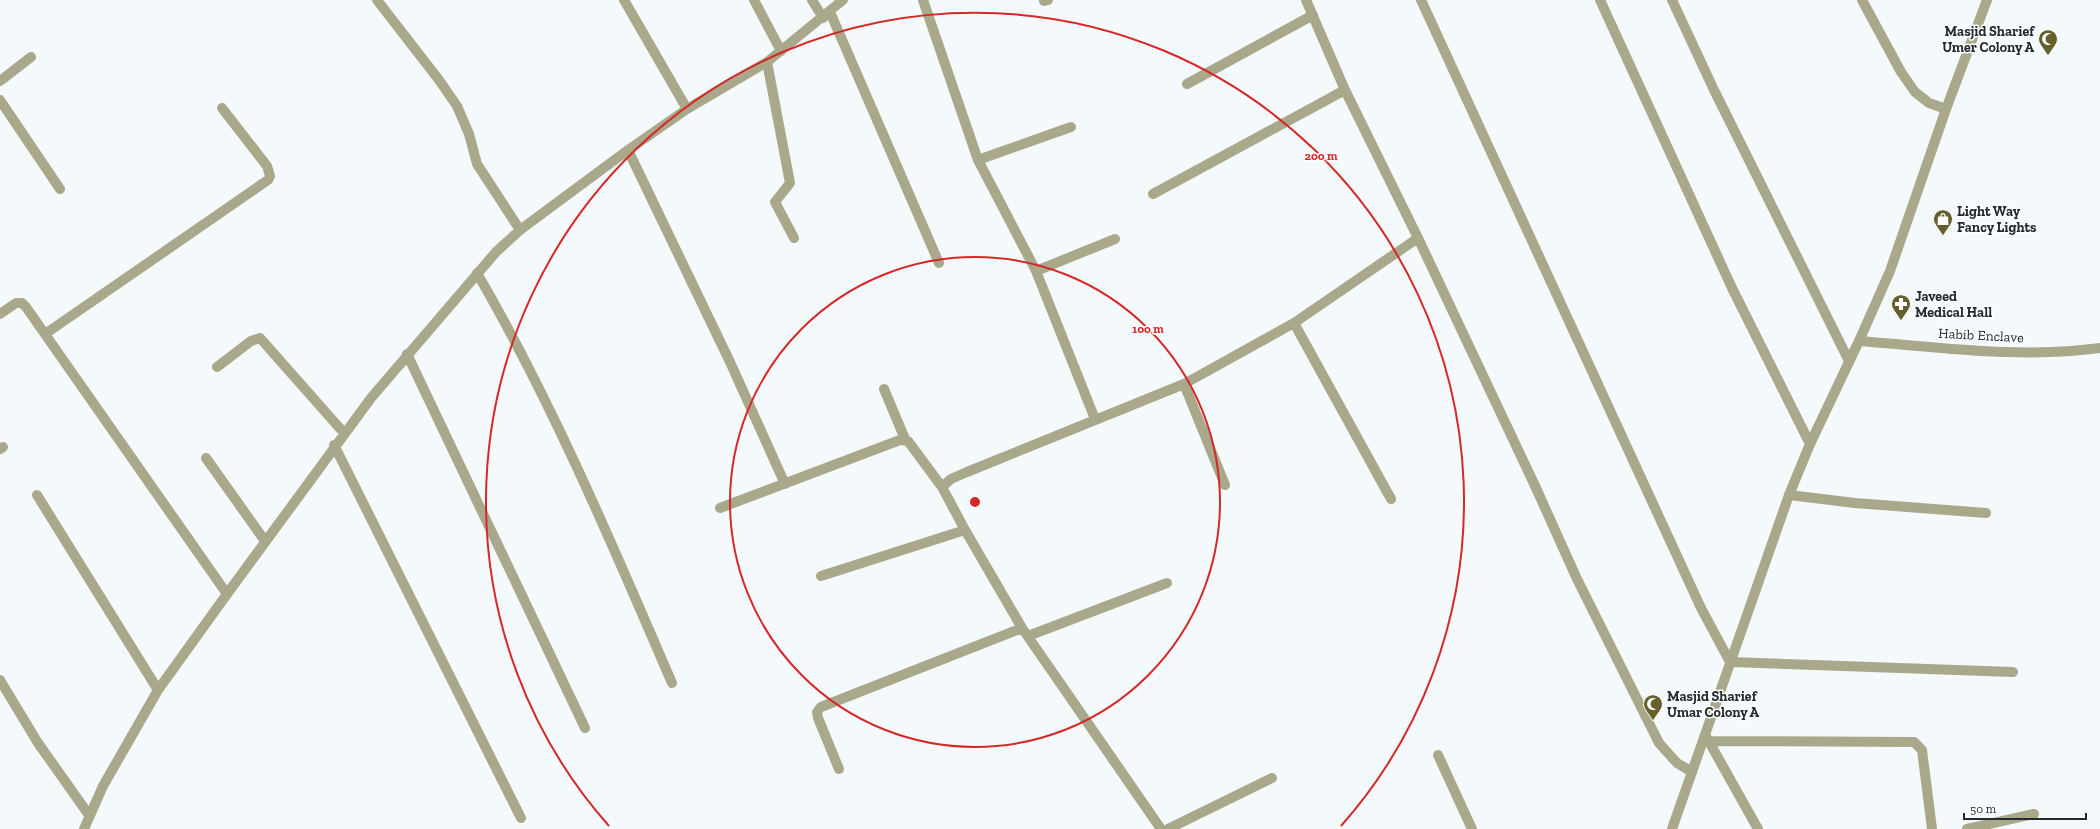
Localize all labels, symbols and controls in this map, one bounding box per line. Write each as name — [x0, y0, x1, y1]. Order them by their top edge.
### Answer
place label: Masjid Sharief Umer Colony A — [1942, 23, 2035, 56]
mosque icon: Masjid Sharief Umer Colony A — [2037, 28, 2059, 56]
text: 200 m — [1304, 149, 1338, 163]
place label: Light Way Fancy Lights — [1957, 203, 2037, 236]
shop icon: Light Way Fancy Lights — [1932, 208, 1954, 236]
place label: Javeed Medical Hall — [1915, 288, 1992, 321]
pharmacy icon: Javeed Medical Hall — [1890, 293, 1912, 321]
text: 100 m — [1132, 322, 1164, 336]
street label: Habib Enclave — [1938, 325, 2025, 346]
centre of rings — [968, 495, 982, 509]
place label: Masjid Sharief Umar Colony A — [1667, 688, 1760, 721]
mosque icon: Masjid Sharief Umar Colony A — [1642, 693, 1664, 721]
scale bar — [1964, 795, 2086, 821]
text: 50 m — [1970, 802, 1997, 816]

